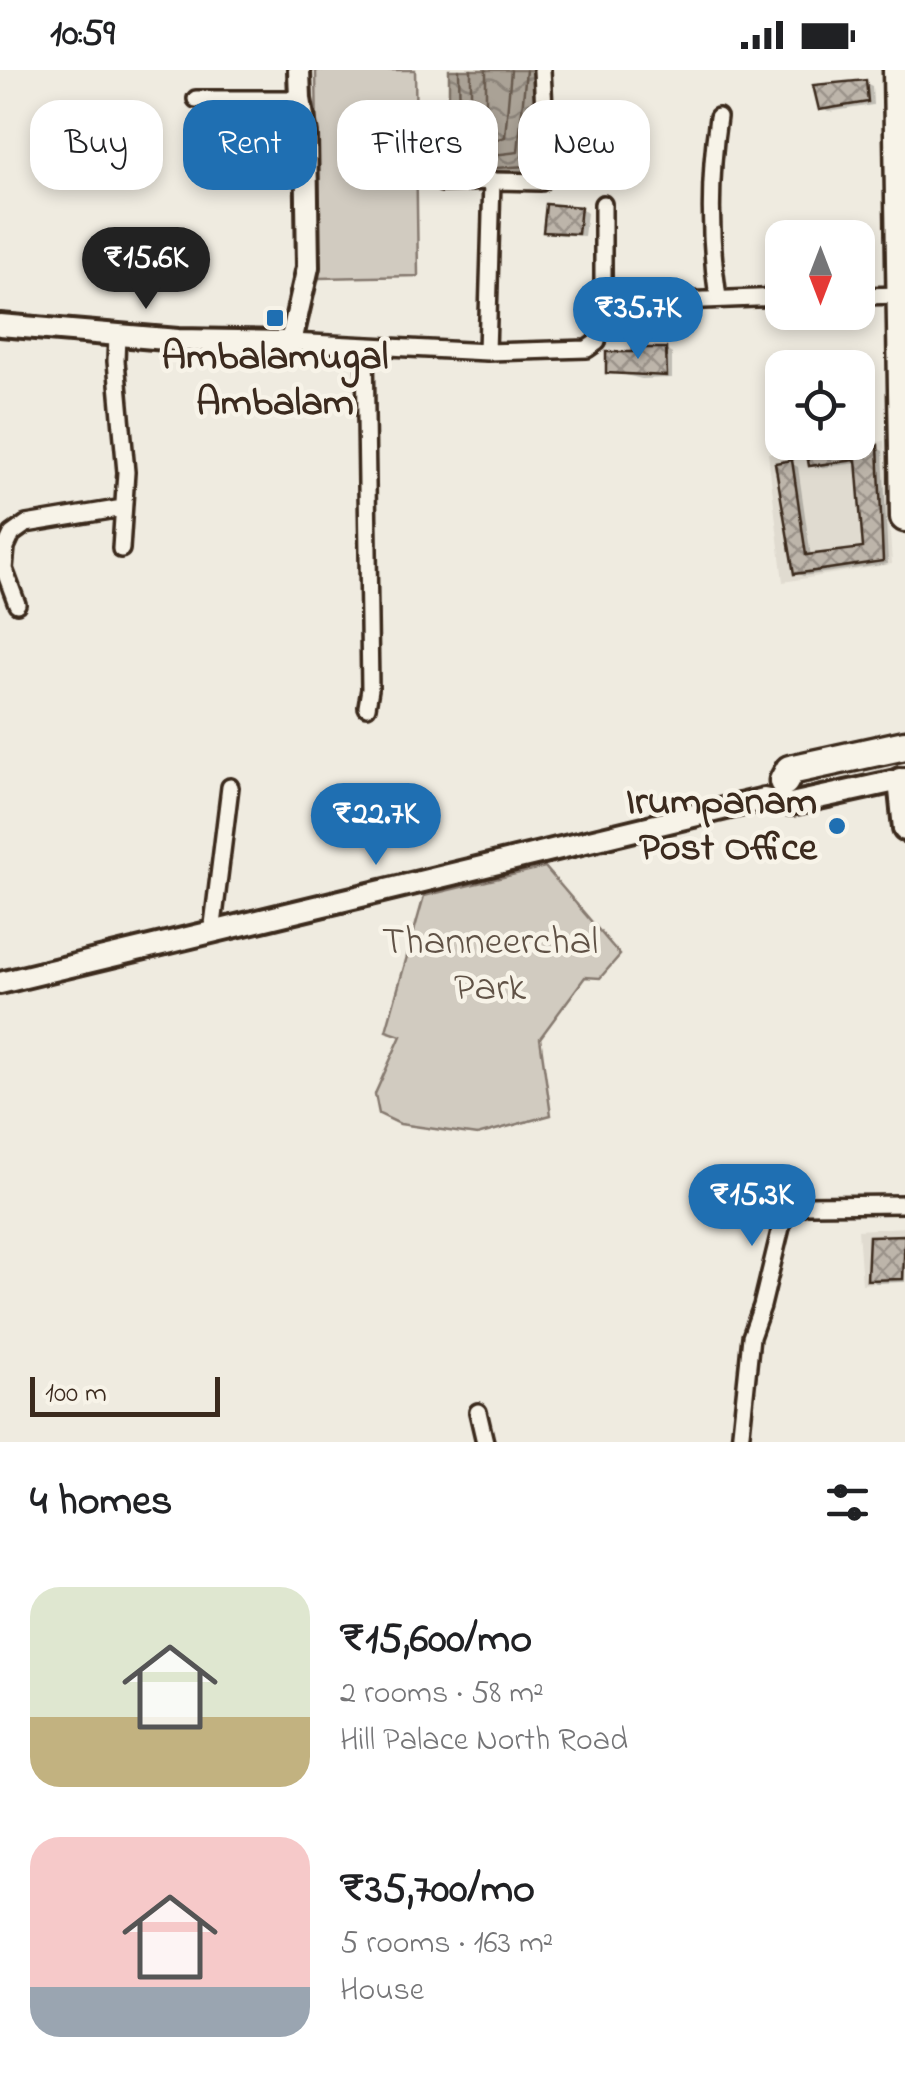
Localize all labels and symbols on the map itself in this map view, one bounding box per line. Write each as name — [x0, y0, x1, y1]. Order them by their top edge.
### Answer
north arrow — [765, 220, 875, 330]
pin: ₹15.6K — [65, 227, 227, 312]
pin: ₹35.7K — [557, 277, 719, 362]
marker: Ambalamugal Ambalam — [264, 307, 286, 329]
place label: Ambalamugal Ambalam — [162, 329, 388, 434]
place label: Irumpanam Post Office — [626, 774, 818, 879]
pin: ₹22.7K — [295, 783, 457, 868]
marker: Irumpanam Post Office — [826, 815, 848, 837]
park label: Thanneerchal Park — [382, 914, 598, 1019]
pin: ₹15.3K — [671, 1164, 833, 1249]
scale bar — [30, 1372, 220, 1416]

